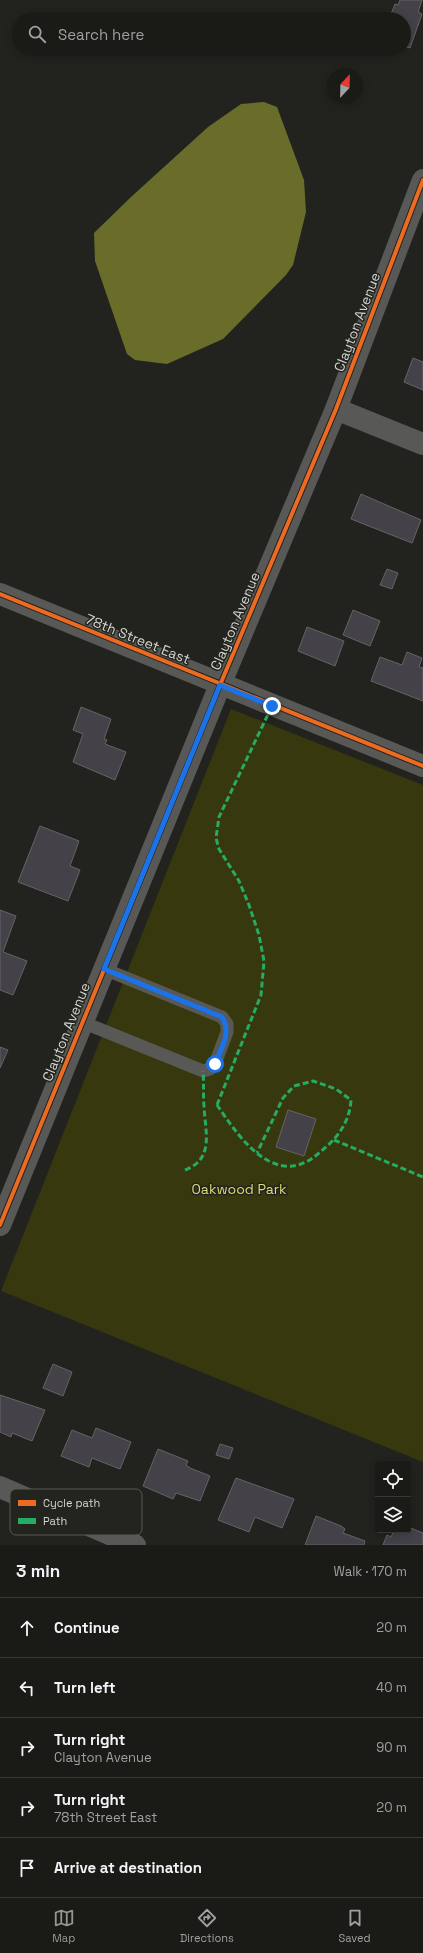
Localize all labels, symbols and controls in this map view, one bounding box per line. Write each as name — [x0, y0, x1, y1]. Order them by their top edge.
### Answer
search box — [12, 12, 411, 56]
icon: search — [26, 23, 48, 45]
text: Search here — [58, 25, 144, 44]
north arrow — [327, 68, 363, 104]
street label: Clayton Avenue — [330, 270, 384, 374]
street label: Clayton Avenue — [206, 569, 264, 673]
street label: 78th Street East — [83, 610, 193, 668]
route end — [263, 697, 281, 715]
street label: Clayton Avenue — [38, 980, 94, 1084]
route start — [206, 1055, 224, 1073]
park label: Oakwood Park — [191, 1180, 287, 1198]
map controls — [375, 1461, 411, 1533]
button: locate — [375, 1461, 411, 1497]
legend — [10, 1489, 142, 1535]
text: Cycle path — [43, 1496, 100, 1510]
button: layers — [375, 1497, 411, 1533]
text: Path — [43, 1514, 67, 1528]
text: 3 min — [16, 1560, 60, 1582]
text: Walk · 170 m — [333, 1563, 407, 1580]
icon: ahead — [16, 1617, 38, 1639]
text: Continue — [54, 1618, 120, 1637]
text: 20 m — [376, 1619, 407, 1636]
icon: left — [16, 1677, 38, 1699]
text: Turn left — [54, 1678, 116, 1697]
text: 40 m — [376, 1679, 407, 1696]
text: Turn right — [54, 1730, 125, 1749]
icon: right — [16, 1737, 38, 1759]
text: 90 m — [376, 1739, 407, 1756]
text: Clayton Avenue — [54, 1749, 152, 1766]
text: Turn right — [54, 1790, 125, 1809]
icon: right — [16, 1797, 38, 1819]
text: 20 m — [376, 1799, 407, 1816]
text: 78th Street East — [54, 1809, 157, 1826]
icon: arrive — [16, 1857, 38, 1879]
text: Arrive at destination — [54, 1858, 202, 1877]
tab: Map — [52, 1907, 75, 1945]
tab: Directions — [180, 1907, 234, 1945]
tab: Saved — [339, 1907, 371, 1945]

